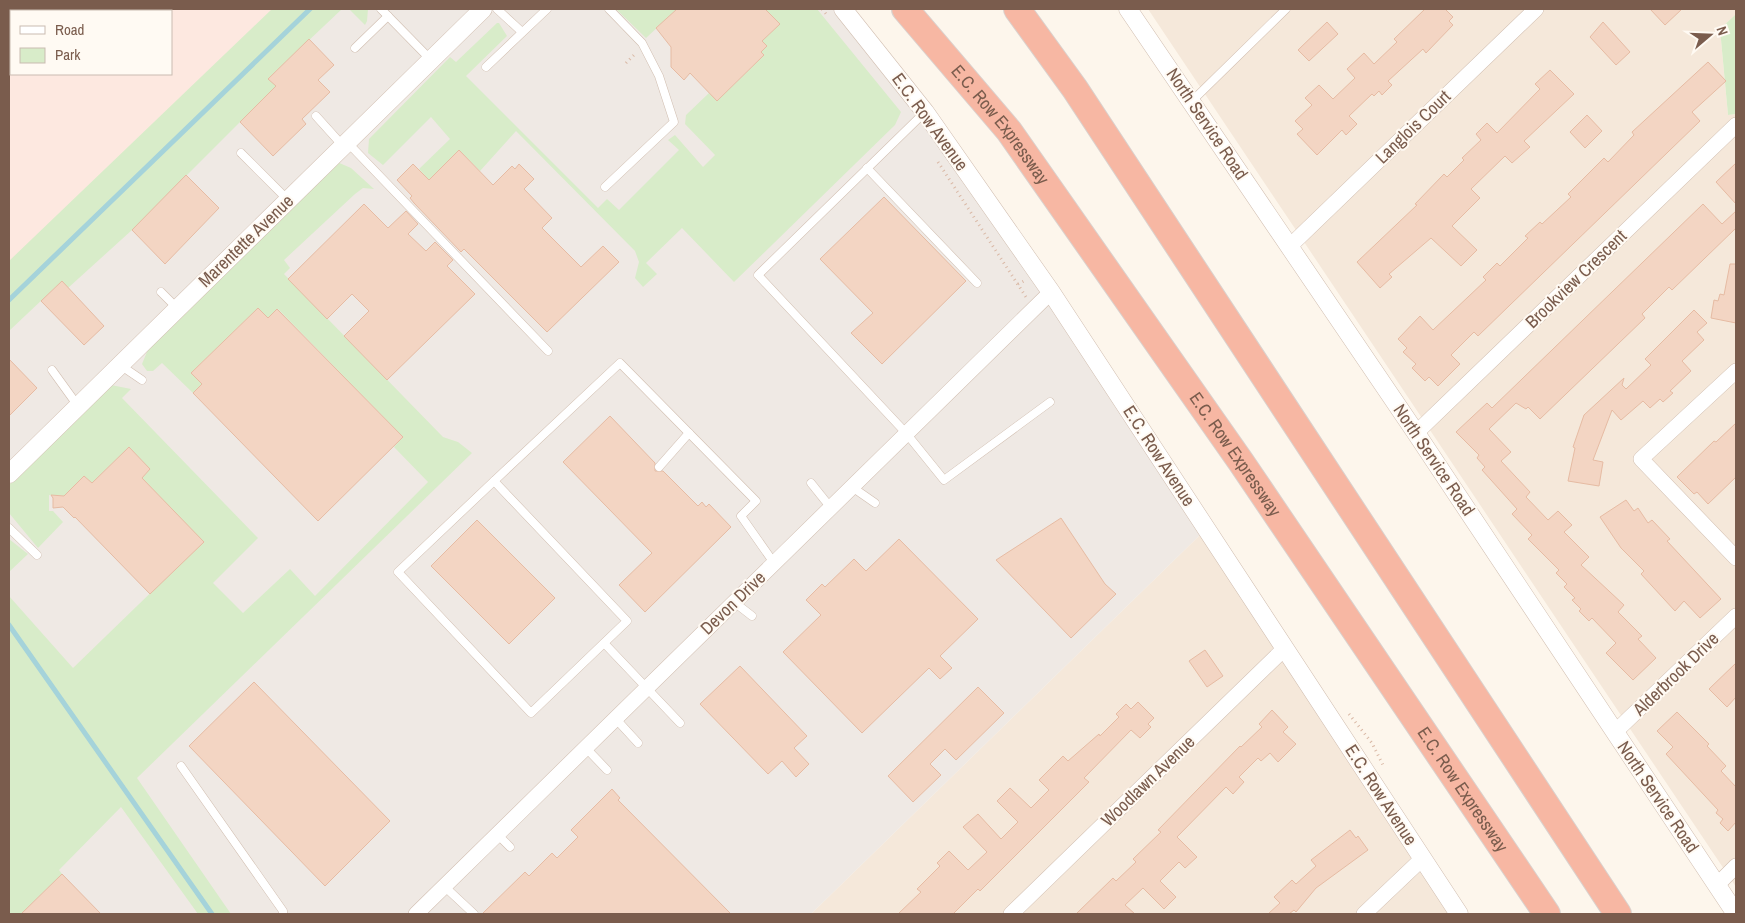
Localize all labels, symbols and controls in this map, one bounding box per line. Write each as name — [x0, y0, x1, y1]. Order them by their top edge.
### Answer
legend — [10, 10, 172, 75]
north arrow — [1685, 10, 1735, 60]
text: Road — [55, 19, 84, 40]
text: N — [1712, 24, 1732, 38]
text: Park — [55, 44, 81, 65]
street label: E.C. Row Expressway — [946, 59, 1056, 190]
street label: North Service Road — [1161, 63, 1254, 184]
street label: E.C. Row Avenue — [886, 68, 974, 176]
street label: Langlois Court — [1369, 84, 1456, 169]
street label: Marentette Avenue — [192, 189, 299, 293]
street label: Brookview Crescent — [1519, 224, 1632, 334]
street label: E.C. Row Expressway — [1184, 387, 1288, 522]
street label: North Service Road — [1388, 399, 1481, 520]
street label: E.C. Row Avenue — [1118, 401, 1201, 511]
street label: Devon Drive — [694, 565, 771, 640]
street label: Alderbrook Drive — [1626, 626, 1724, 722]
street label: E.C. Row Expressway — [1412, 722, 1515, 857]
street label: Woodlawn Avenue — [1095, 729, 1200, 832]
street label: North Service Road — [1612, 736, 1705, 857]
street label: E.C. Row Avenue — [1340, 740, 1423, 850]

